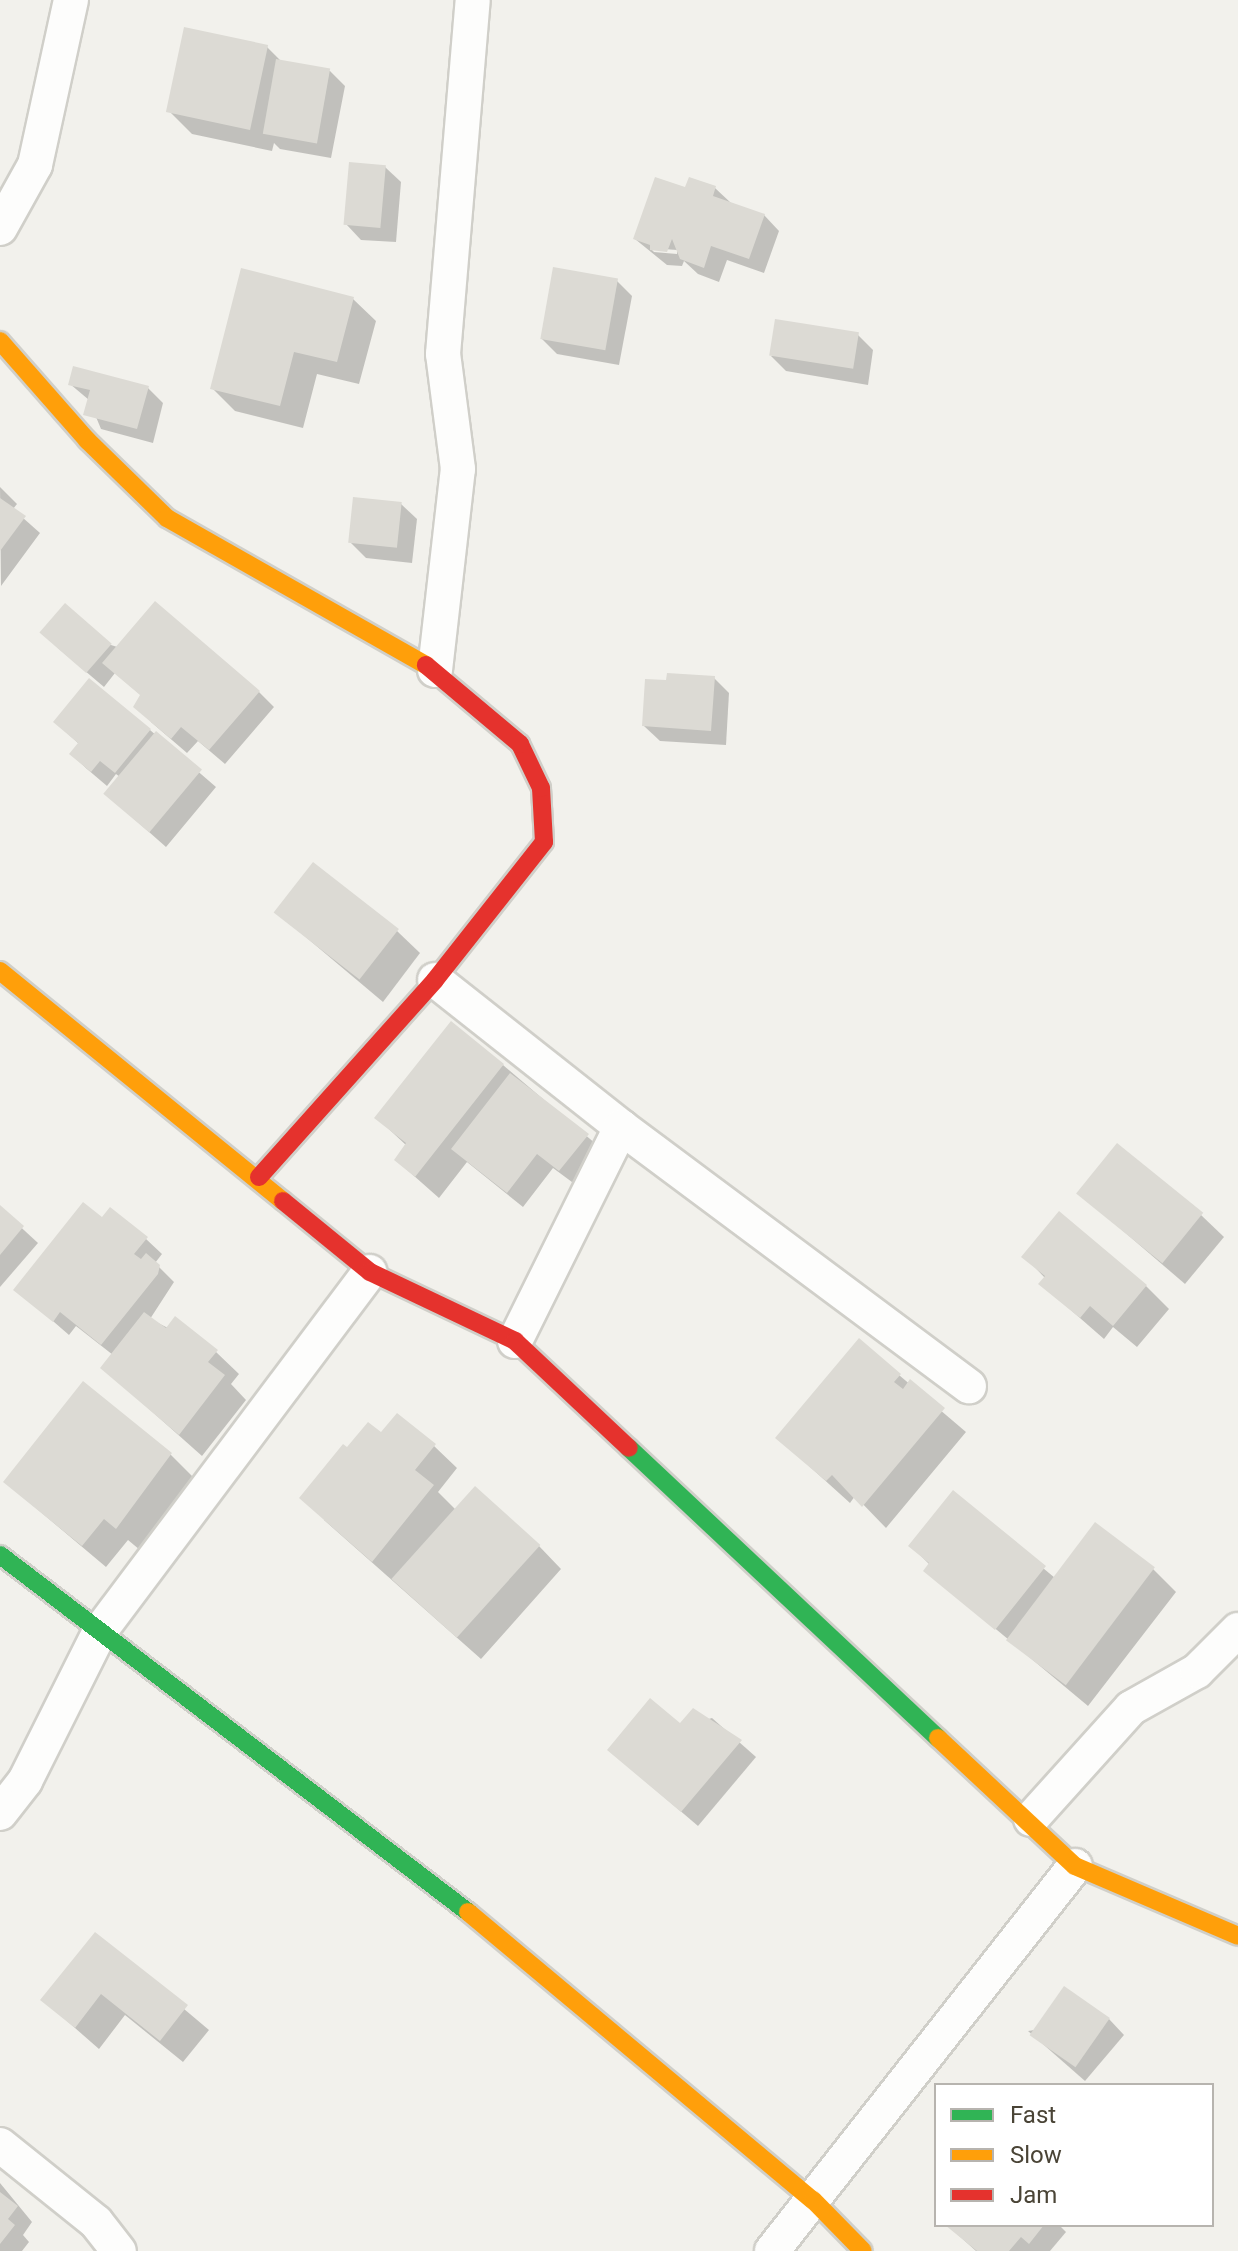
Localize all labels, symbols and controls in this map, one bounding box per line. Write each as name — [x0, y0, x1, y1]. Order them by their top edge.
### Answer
legend — [934, 2083, 1214, 2227]
text: Fast — [1010, 2101, 1056, 2129]
text: Slow — [1010, 2141, 1062, 2169]
text: Jam — [1010, 2181, 1057, 2209]

